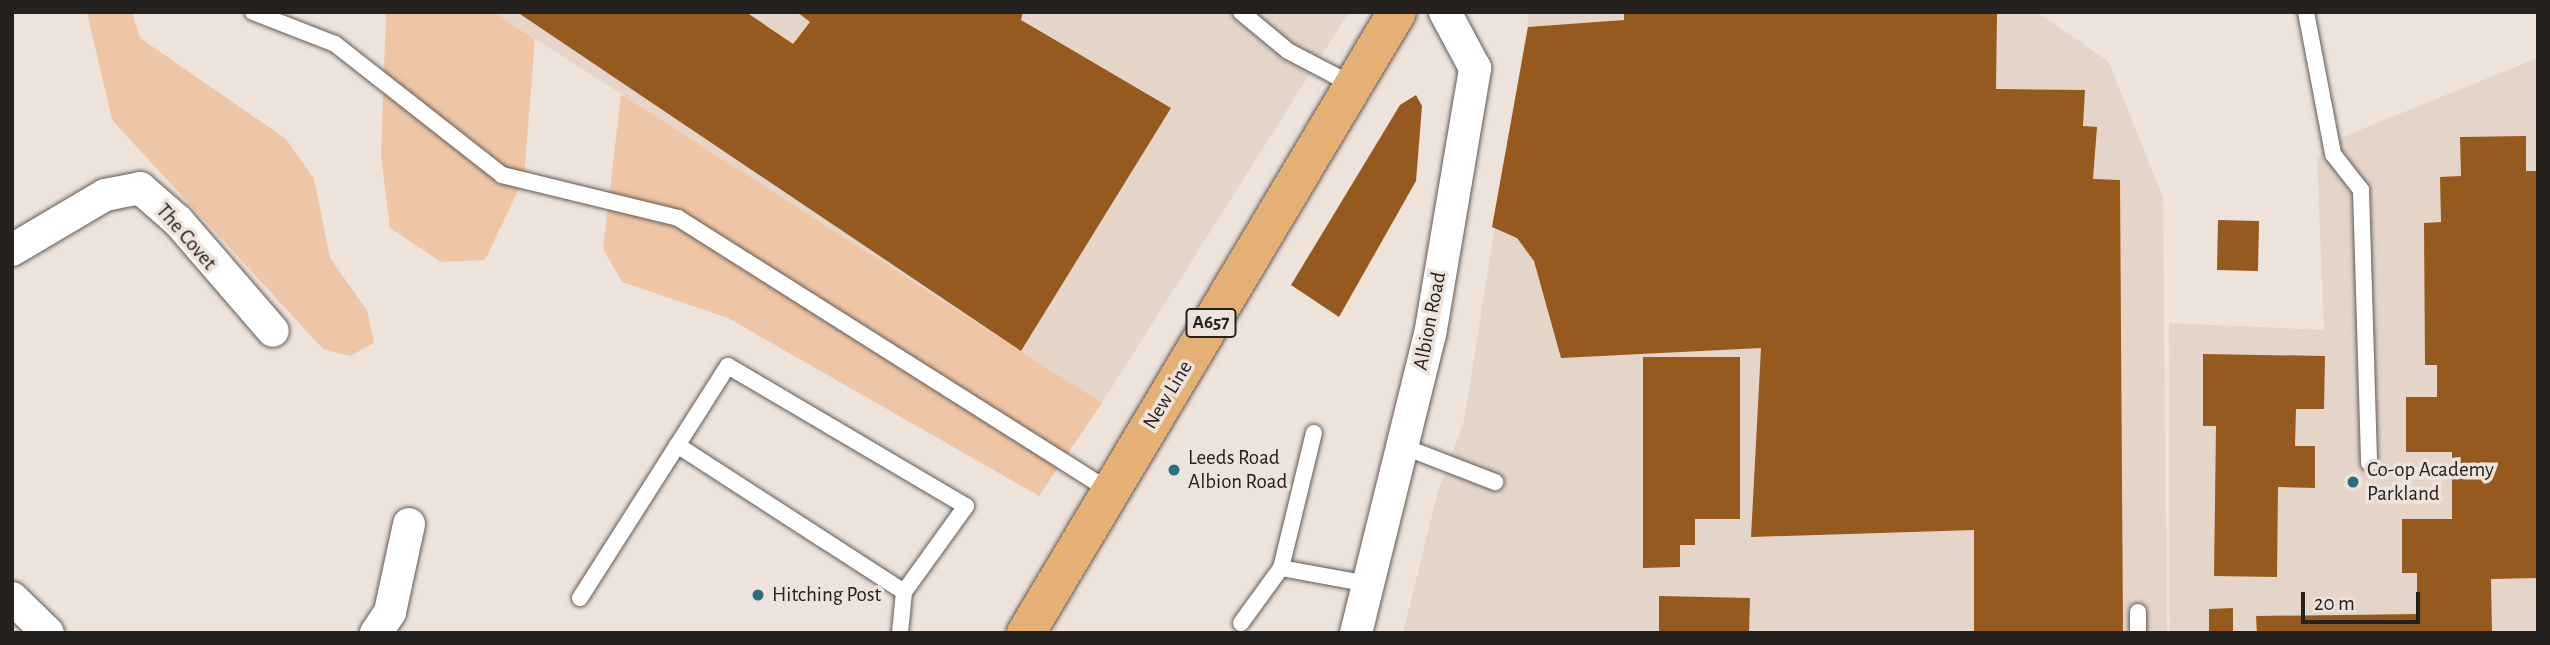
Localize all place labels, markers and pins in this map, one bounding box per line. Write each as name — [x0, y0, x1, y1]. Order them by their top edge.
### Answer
place label: Leeds Road Albion Road — [1188, 445, 1287, 495]
place label: Co-op Academy Parkland — [2367, 457, 2494, 507]
marker: Leeds Road Albion Road — [1166, 462, 1182, 478]
marker: Co-op Academy Parkland — [2345, 474, 2361, 490]
place label: Hitching Post — [772, 582, 881, 608]
marker: Hitching Post — [750, 587, 766, 603]

